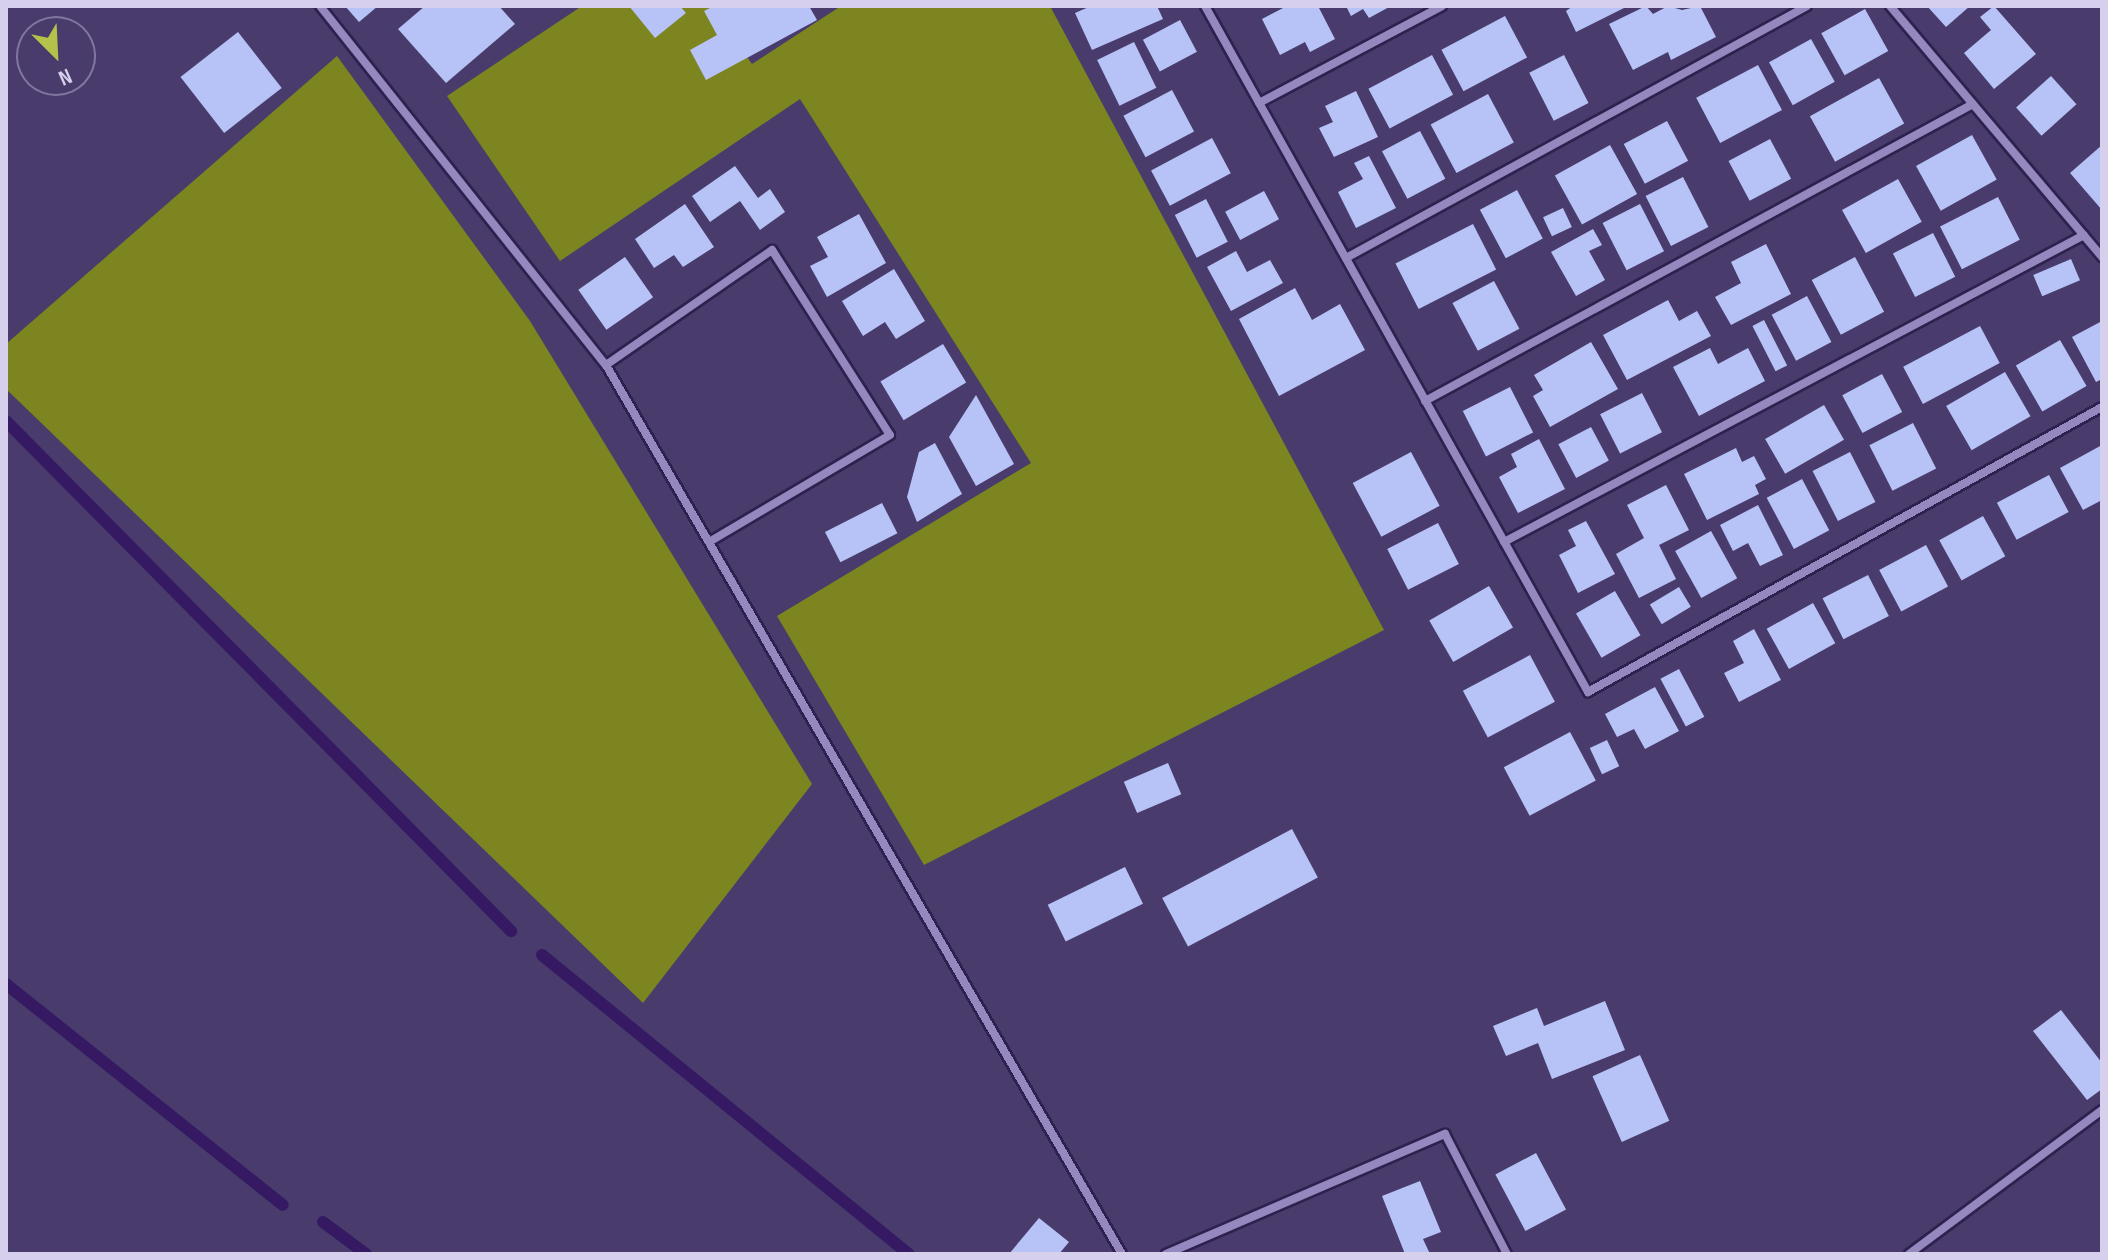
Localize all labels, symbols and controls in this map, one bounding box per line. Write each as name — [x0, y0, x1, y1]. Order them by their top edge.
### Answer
north arrow — [16, 16, 96, 96]
text: N — [54, 62, 76, 91]

